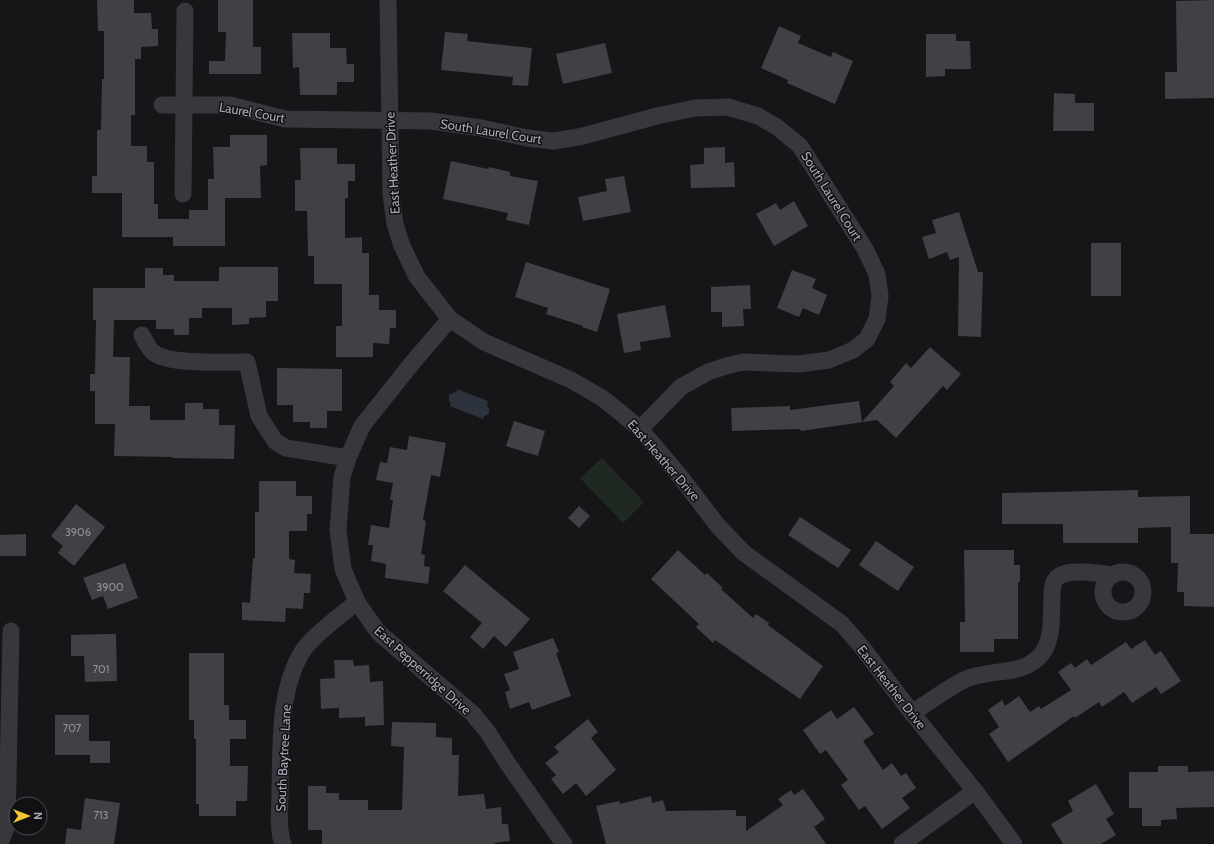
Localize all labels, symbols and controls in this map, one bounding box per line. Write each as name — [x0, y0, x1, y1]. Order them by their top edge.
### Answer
street label: Laurel Court — [218, 98, 287, 126]
street label: East Heather Drive — [381, 111, 403, 214]
street label: South Laurel Court — [439, 115, 543, 147]
street label: South Laurel Court — [798, 148, 866, 244]
street label: East Heather Drive — [624, 416, 704, 504]
house number: 3906 — [65, 525, 91, 539]
house number: 3900 — [96, 580, 124, 594]
street label: East Pepperridge Drive — [371, 622, 475, 718]
street label: East Heather Drive — [854, 642, 930, 732]
house number: 701 — [93, 662, 109, 676]
street label: South Baytree Lane — [272, 704, 294, 812]
house number: 707 — [63, 721, 82, 735]
north arrow — [8, 796, 48, 836]
house number: 713 — [93, 808, 109, 822]
text: N — [31, 812, 45, 820]

